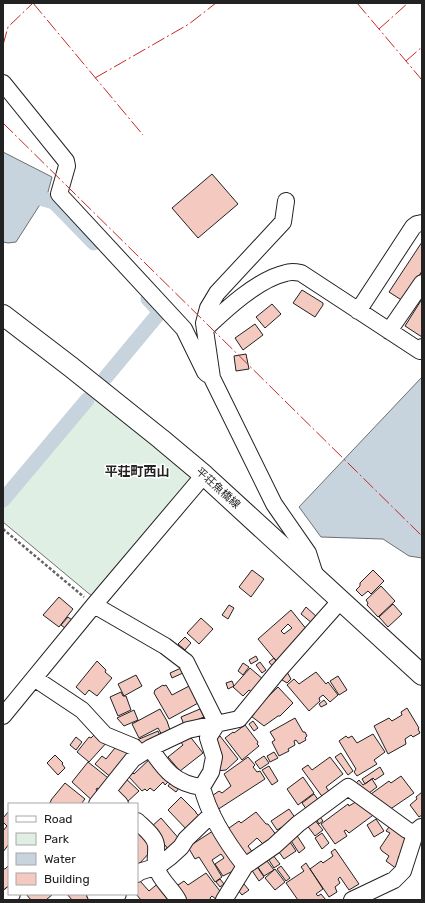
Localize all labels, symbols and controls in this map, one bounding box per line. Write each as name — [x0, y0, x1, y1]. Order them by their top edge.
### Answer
district label: 平荘町西山 — [104, 464, 170, 479]
street label: 平荘魚橋線 — [193, 465, 243, 511]
legend — [8, 803, 138, 895]
text: Road — [44, 812, 72, 826]
text: Park — [44, 832, 70, 846]
text: Water — [44, 852, 76, 866]
text: Building — [44, 872, 90, 886]

